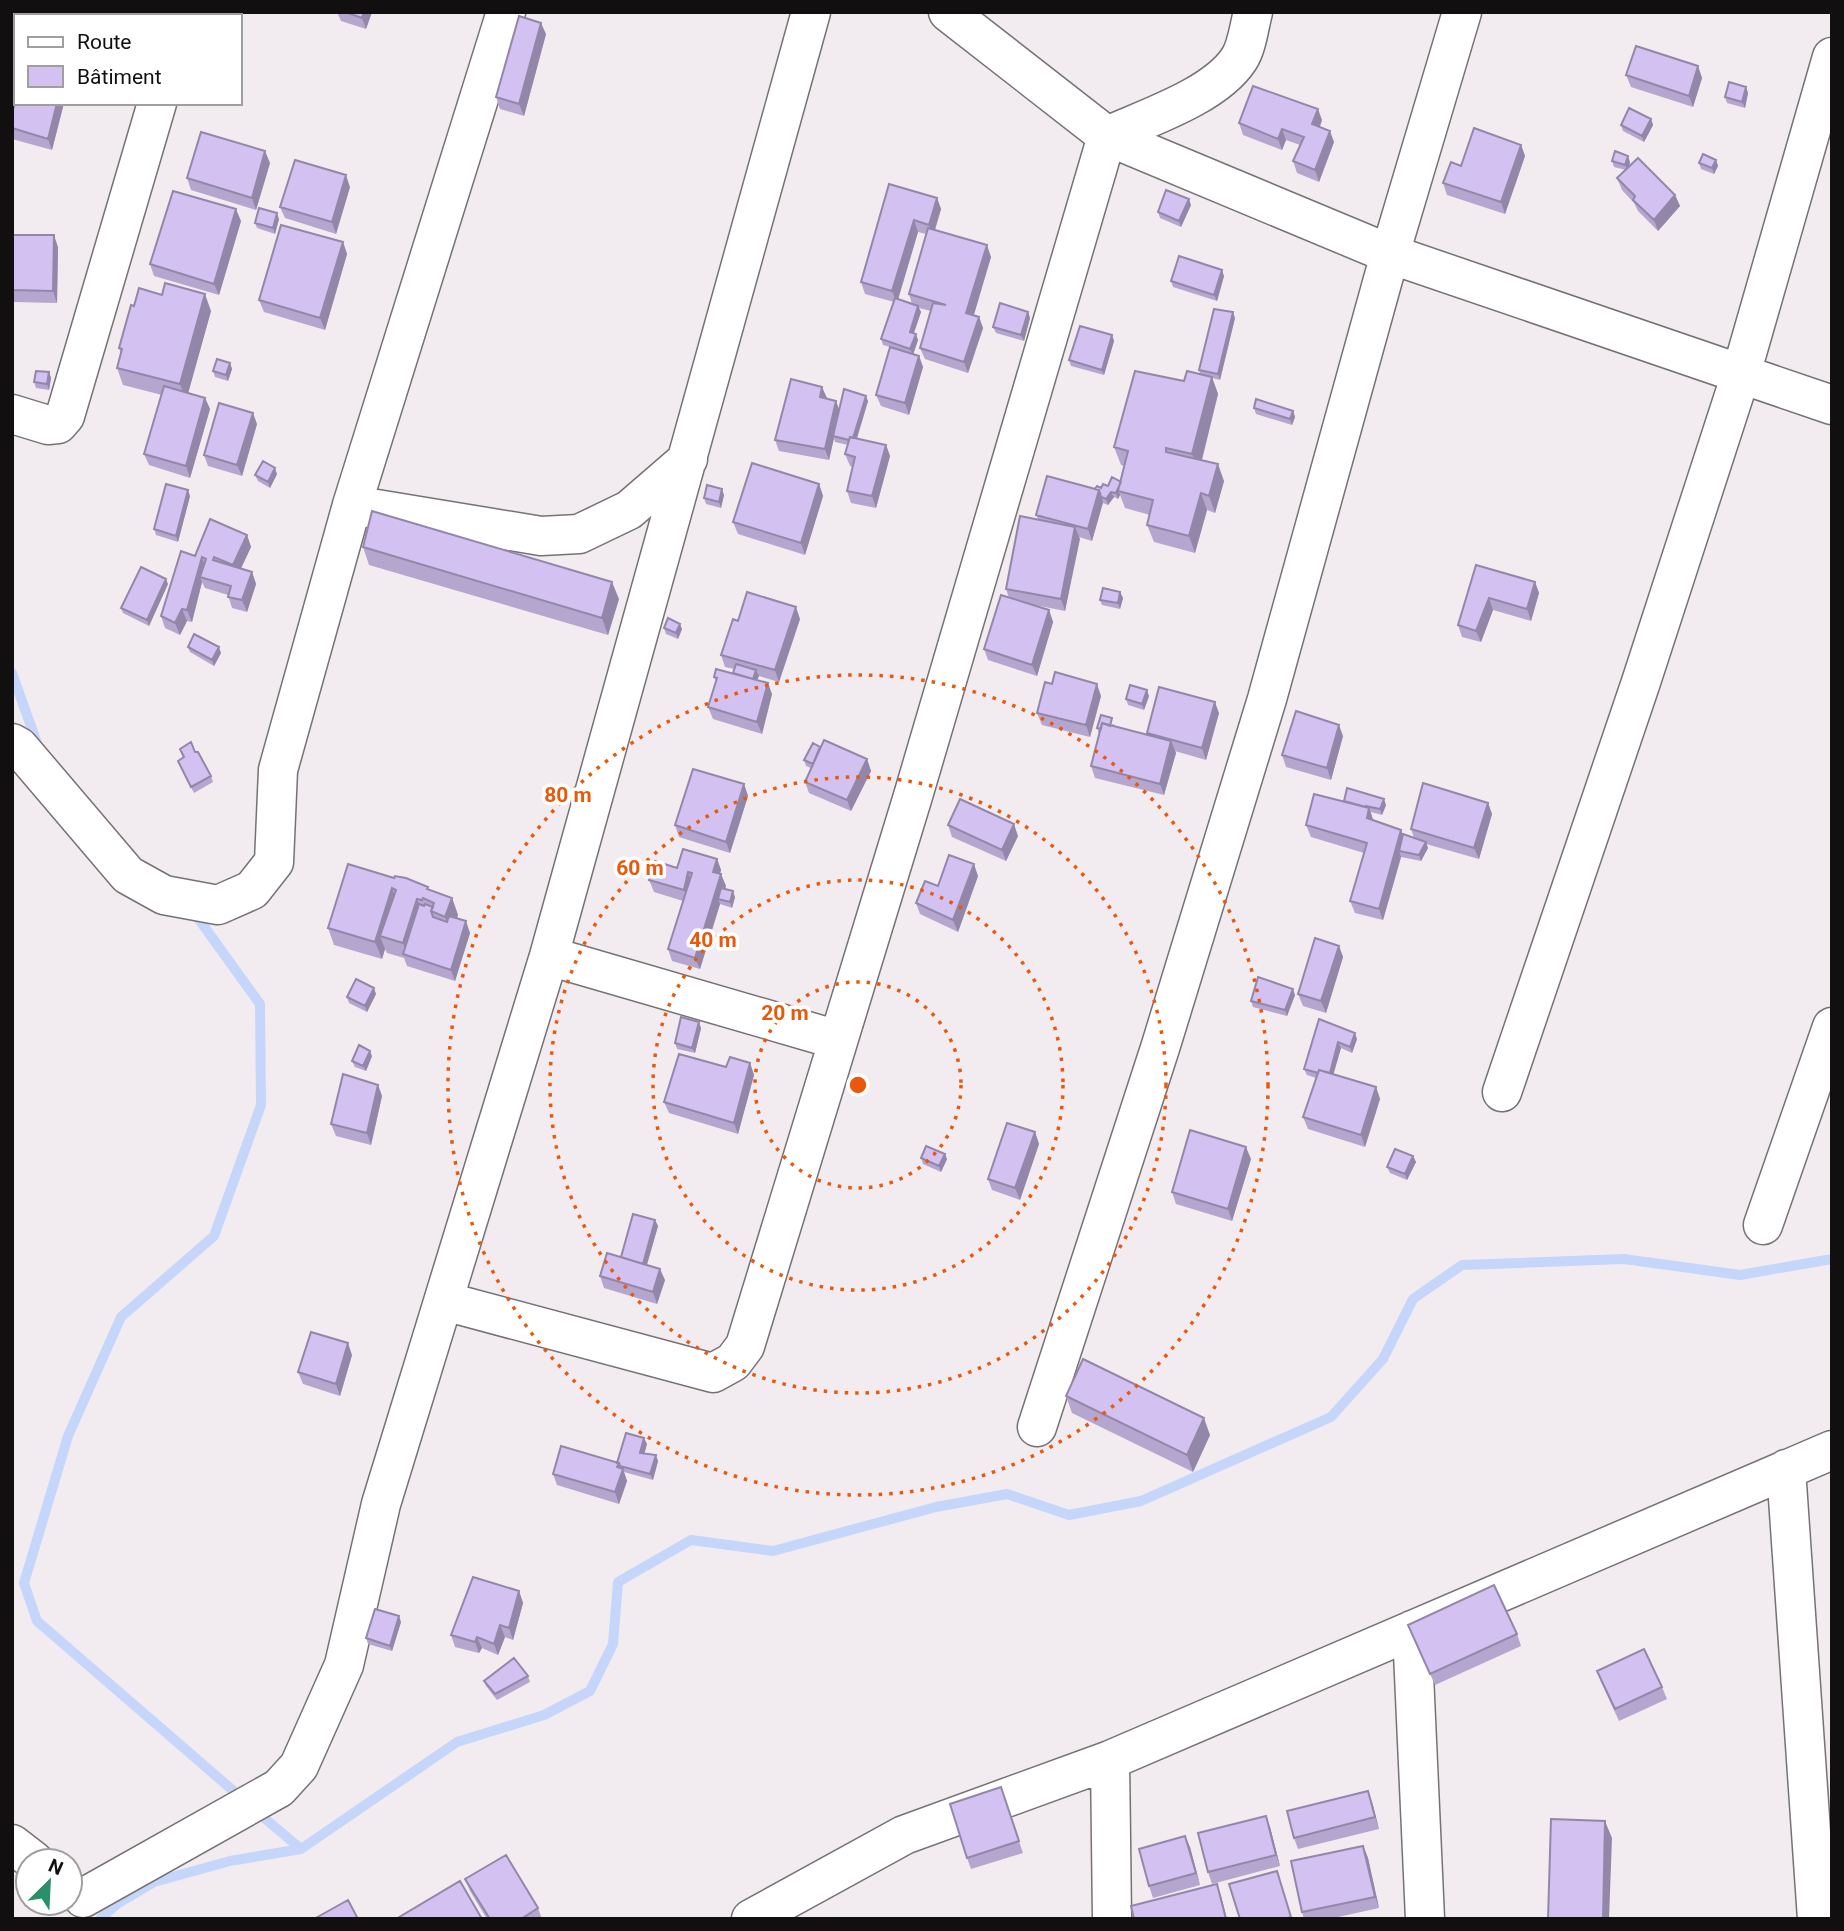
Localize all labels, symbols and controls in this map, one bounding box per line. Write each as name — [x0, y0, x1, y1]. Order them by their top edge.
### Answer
legend — [14, 14, 242, 105]
text: Route — [77, 30, 132, 54]
text: Bâtiment — [77, 65, 162, 89]
text: 80 m — [544, 783, 592, 807]
text: 60 m — [616, 856, 664, 880]
text: 40 m — [689, 928, 737, 952]
text: 20 m — [761, 1001, 809, 1025]
centre of rings — [846, 1073, 870, 1097]
north arrow — [14, 1847, 84, 1917]
text: N — [45, 1854, 67, 1880]

